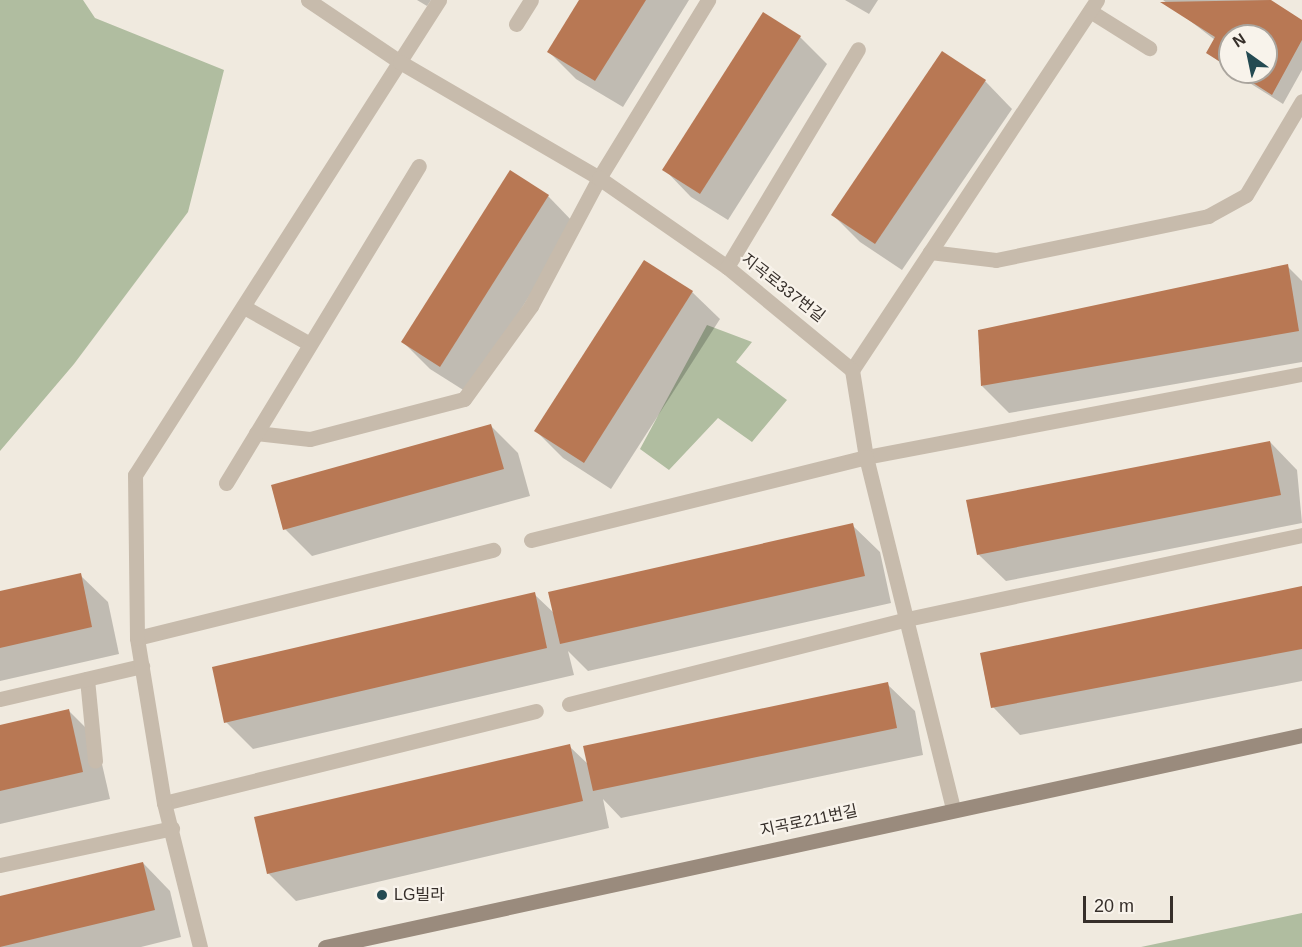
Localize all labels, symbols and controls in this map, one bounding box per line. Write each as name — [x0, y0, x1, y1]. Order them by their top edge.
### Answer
north arrow — [1218, 24, 1278, 84]
text: N — [1230, 30, 1248, 50]
street label: 지곡로337번길 — [738, 250, 828, 326]
street label: 지곡로211번길 — [759, 801, 859, 841]
scale bar — [1086, 884, 1176, 922]
place label: LG빌라 — [394, 885, 445, 905]
marker: LG빌라 — [375, 888, 389, 902]
text: 20 m — [1094, 896, 1134, 916]

